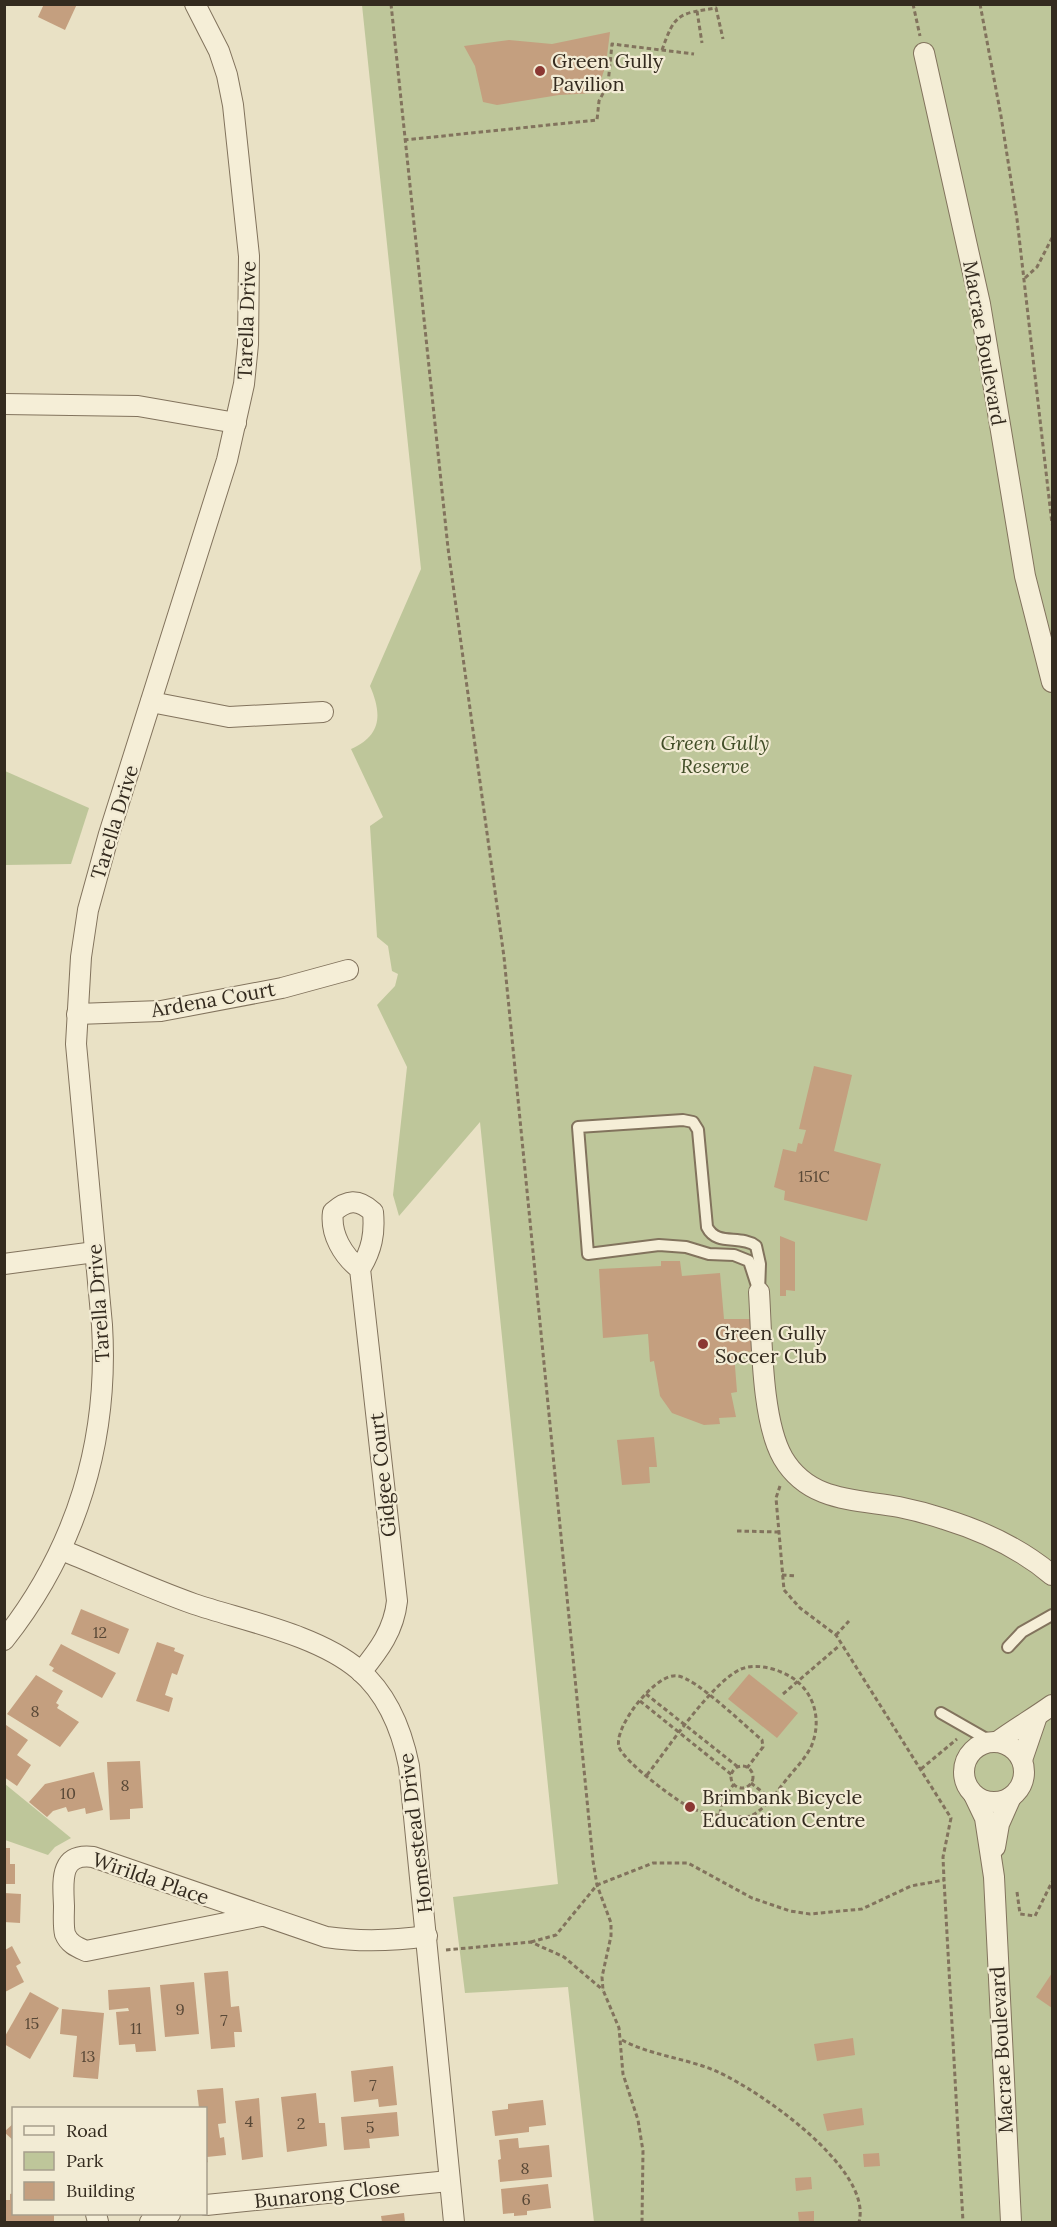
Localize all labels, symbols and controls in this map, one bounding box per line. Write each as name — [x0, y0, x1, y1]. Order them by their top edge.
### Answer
place label: Green Gully Pavilion — [552, 48, 664, 96]
marker: Green Gully Pavilion — [533, 64, 547, 78]
street label: Macrae Boulevard — [958, 258, 1012, 428]
street label: Tarella Drive — [231, 260, 261, 380]
park label: Green Gully Reserve — [660, 730, 770, 778]
street label: Tarella Drive — [85, 762, 143, 882]
street label: Ardena Court — [148, 976, 277, 1022]
house number: 151C — [798, 1166, 830, 1186]
street label: Tarella Drive — [81, 1243, 115, 1363]
place label: Green Gully Soccer Club — [715, 1320, 827, 1368]
marker: Green Gully Soccer Club — [696, 1337, 710, 1351]
street label: Gidgee Court — [363, 1411, 401, 1538]
house number: 12 — [93, 1622, 107, 1642]
house number: 8 — [31, 1701, 40, 1721]
street label: Homestead Drive — [393, 1751, 437, 1914]
house number: 8 — [121, 1775, 130, 1795]
house number: 10 — [60, 1783, 76, 1803]
place label: Brimbank Bicycle Education Centre — [702, 1784, 866, 1832]
marker: Brimbank Bicycle Education Centre — [683, 1800, 697, 1814]
street label: Wirilda Place — [89, 1846, 213, 1910]
street label: Macrae Boulevard — [984, 1966, 1018, 2134]
house number: 9 — [175, 1999, 185, 2019]
house number: 7 — [220, 2010, 228, 2030]
house number: 15 — [25, 2013, 39, 2033]
house number: 11 — [130, 2018, 142, 2038]
house number: 13 — [81, 2046, 95, 2066]
house number: 7 — [369, 2075, 377, 2095]
legend — [12, 2107, 207, 2215]
house number: 4 — [245, 2111, 254, 2131]
house number: 2 — [297, 2113, 305, 2133]
house number: 5 — [366, 2117, 374, 2137]
text: Road — [66, 2119, 108, 2142]
text: Park — [66, 2149, 104, 2172]
house number: 8 — [521, 2158, 530, 2178]
street label: Bunarong Close — [253, 2173, 401, 2213]
text: Building — [66, 2179, 136, 2202]
house number: 6 — [521, 2189, 531, 2209]

